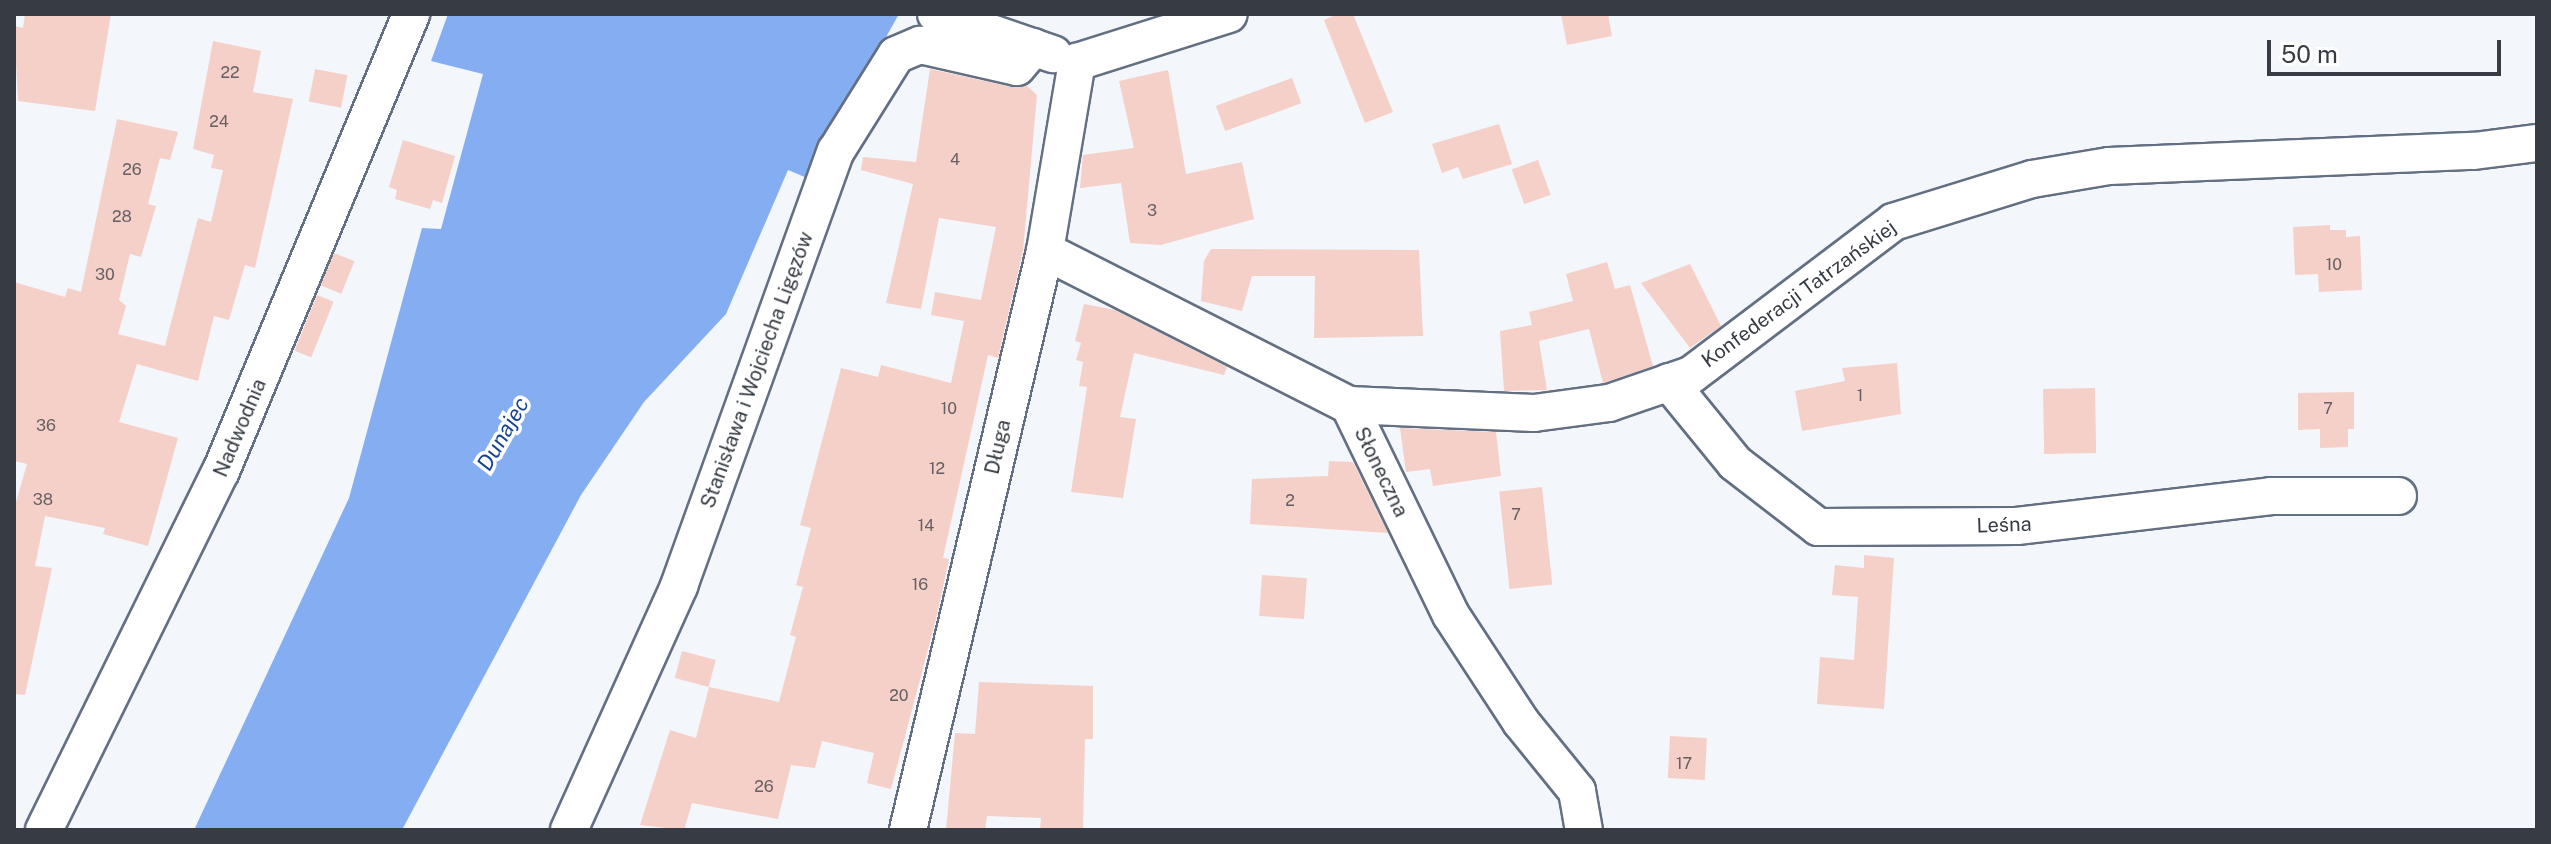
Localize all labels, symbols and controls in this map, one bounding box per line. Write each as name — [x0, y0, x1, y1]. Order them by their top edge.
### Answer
scale bar — [2271, 24, 2505, 74]
text: 50 m — [2281, 40, 2338, 68]
house number: 22 — [220, 63, 240, 83]
house number: 24 — [209, 112, 229, 132]
house number: 4 — [950, 150, 960, 170]
house number: 26 — [122, 160, 142, 180]
house number: 3 — [1147, 201, 1157, 221]
house number: 28 — [112, 207, 132, 227]
street label: Konfederacji Tatrzańskiej — [1697, 215, 1901, 373]
street label: Stanisława i Wojciecha Ligęzów — [696, 228, 818, 512]
house number: 10 — [2326, 255, 2342, 275]
house number: 30 — [95, 265, 115, 285]
street label: Nadwodnia — [209, 375, 271, 481]
house number: 1 — [1857, 386, 1863, 406]
water label: Dunajec — [471, 393, 535, 475]
house number: 10 — [941, 399, 957, 419]
house number: 7 — [2323, 399, 2333, 419]
house number: 36 — [36, 416, 56, 436]
street label: Długa — [980, 417, 1016, 477]
street label: Słoneczna — [1349, 423, 1413, 521]
house number: 12 — [929, 459, 945, 479]
house number: 38 — [33, 490, 53, 510]
house number: 2 — [1285, 491, 1295, 511]
house number: 7 — [1511, 505, 1521, 525]
street label: Leśna — [1976, 512, 2032, 538]
house number: 14 — [918, 516, 934, 536]
house number: 16 — [912, 575, 928, 595]
house number: 20 — [889, 686, 909, 706]
house number: 17 — [1676, 754, 1692, 774]
house number: 26 — [754, 777, 774, 797]

